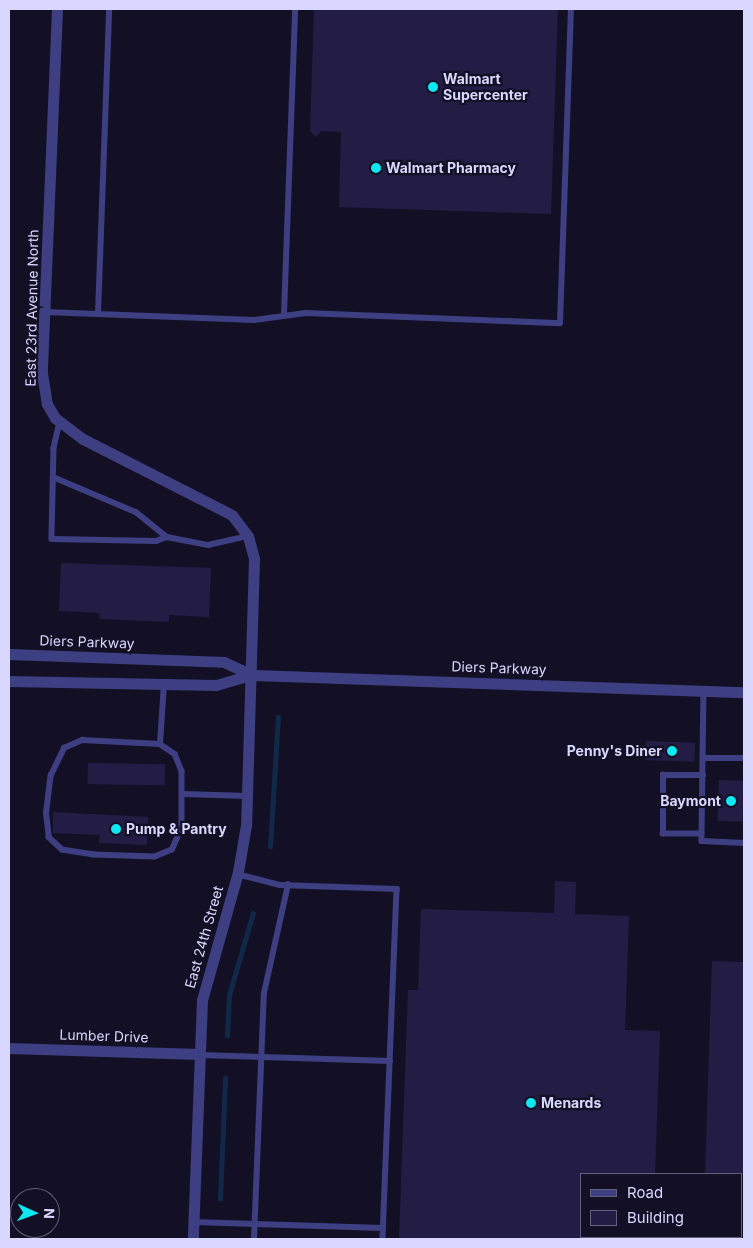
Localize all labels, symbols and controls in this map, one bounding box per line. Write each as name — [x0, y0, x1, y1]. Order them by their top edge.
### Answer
place label: Walmart Supercenter — [443, 71, 528, 104]
marker: Walmart Supercenter — [427, 81, 439, 93]
place label: Walmart Pharmacy — [386, 160, 516, 176]
marker: Walmart Pharmacy — [370, 162, 382, 174]
street label: East 23rd Avenue North — [22, 229, 42, 387]
street label: Diers Parkway — [39, 632, 135, 652]
street label: Diers Parkway — [451, 658, 547, 678]
place label: Penny's Diner — [567, 743, 662, 759]
marker: Penny's Diner — [666, 745, 678, 757]
place label: Baymont — [660, 793, 721, 809]
marker: Baymont — [725, 795, 737, 807]
place label: Pump & Pantry — [126, 821, 227, 837]
marker: Pump & Pantry — [110, 823, 122, 835]
street label: East 24th Street — [181, 884, 227, 990]
street label: Lumber Drive — [59, 1026, 149, 1046]
place label: Menards — [541, 1095, 601, 1111]
marker: Menards — [525, 1097, 537, 1109]
legend — [580, 1173, 743, 1238]
text: Road — [627, 1183, 663, 1202]
north arrow — [10, 1188, 60, 1238]
text: N — [41, 1208, 58, 1219]
text: Building — [627, 1208, 684, 1227]

